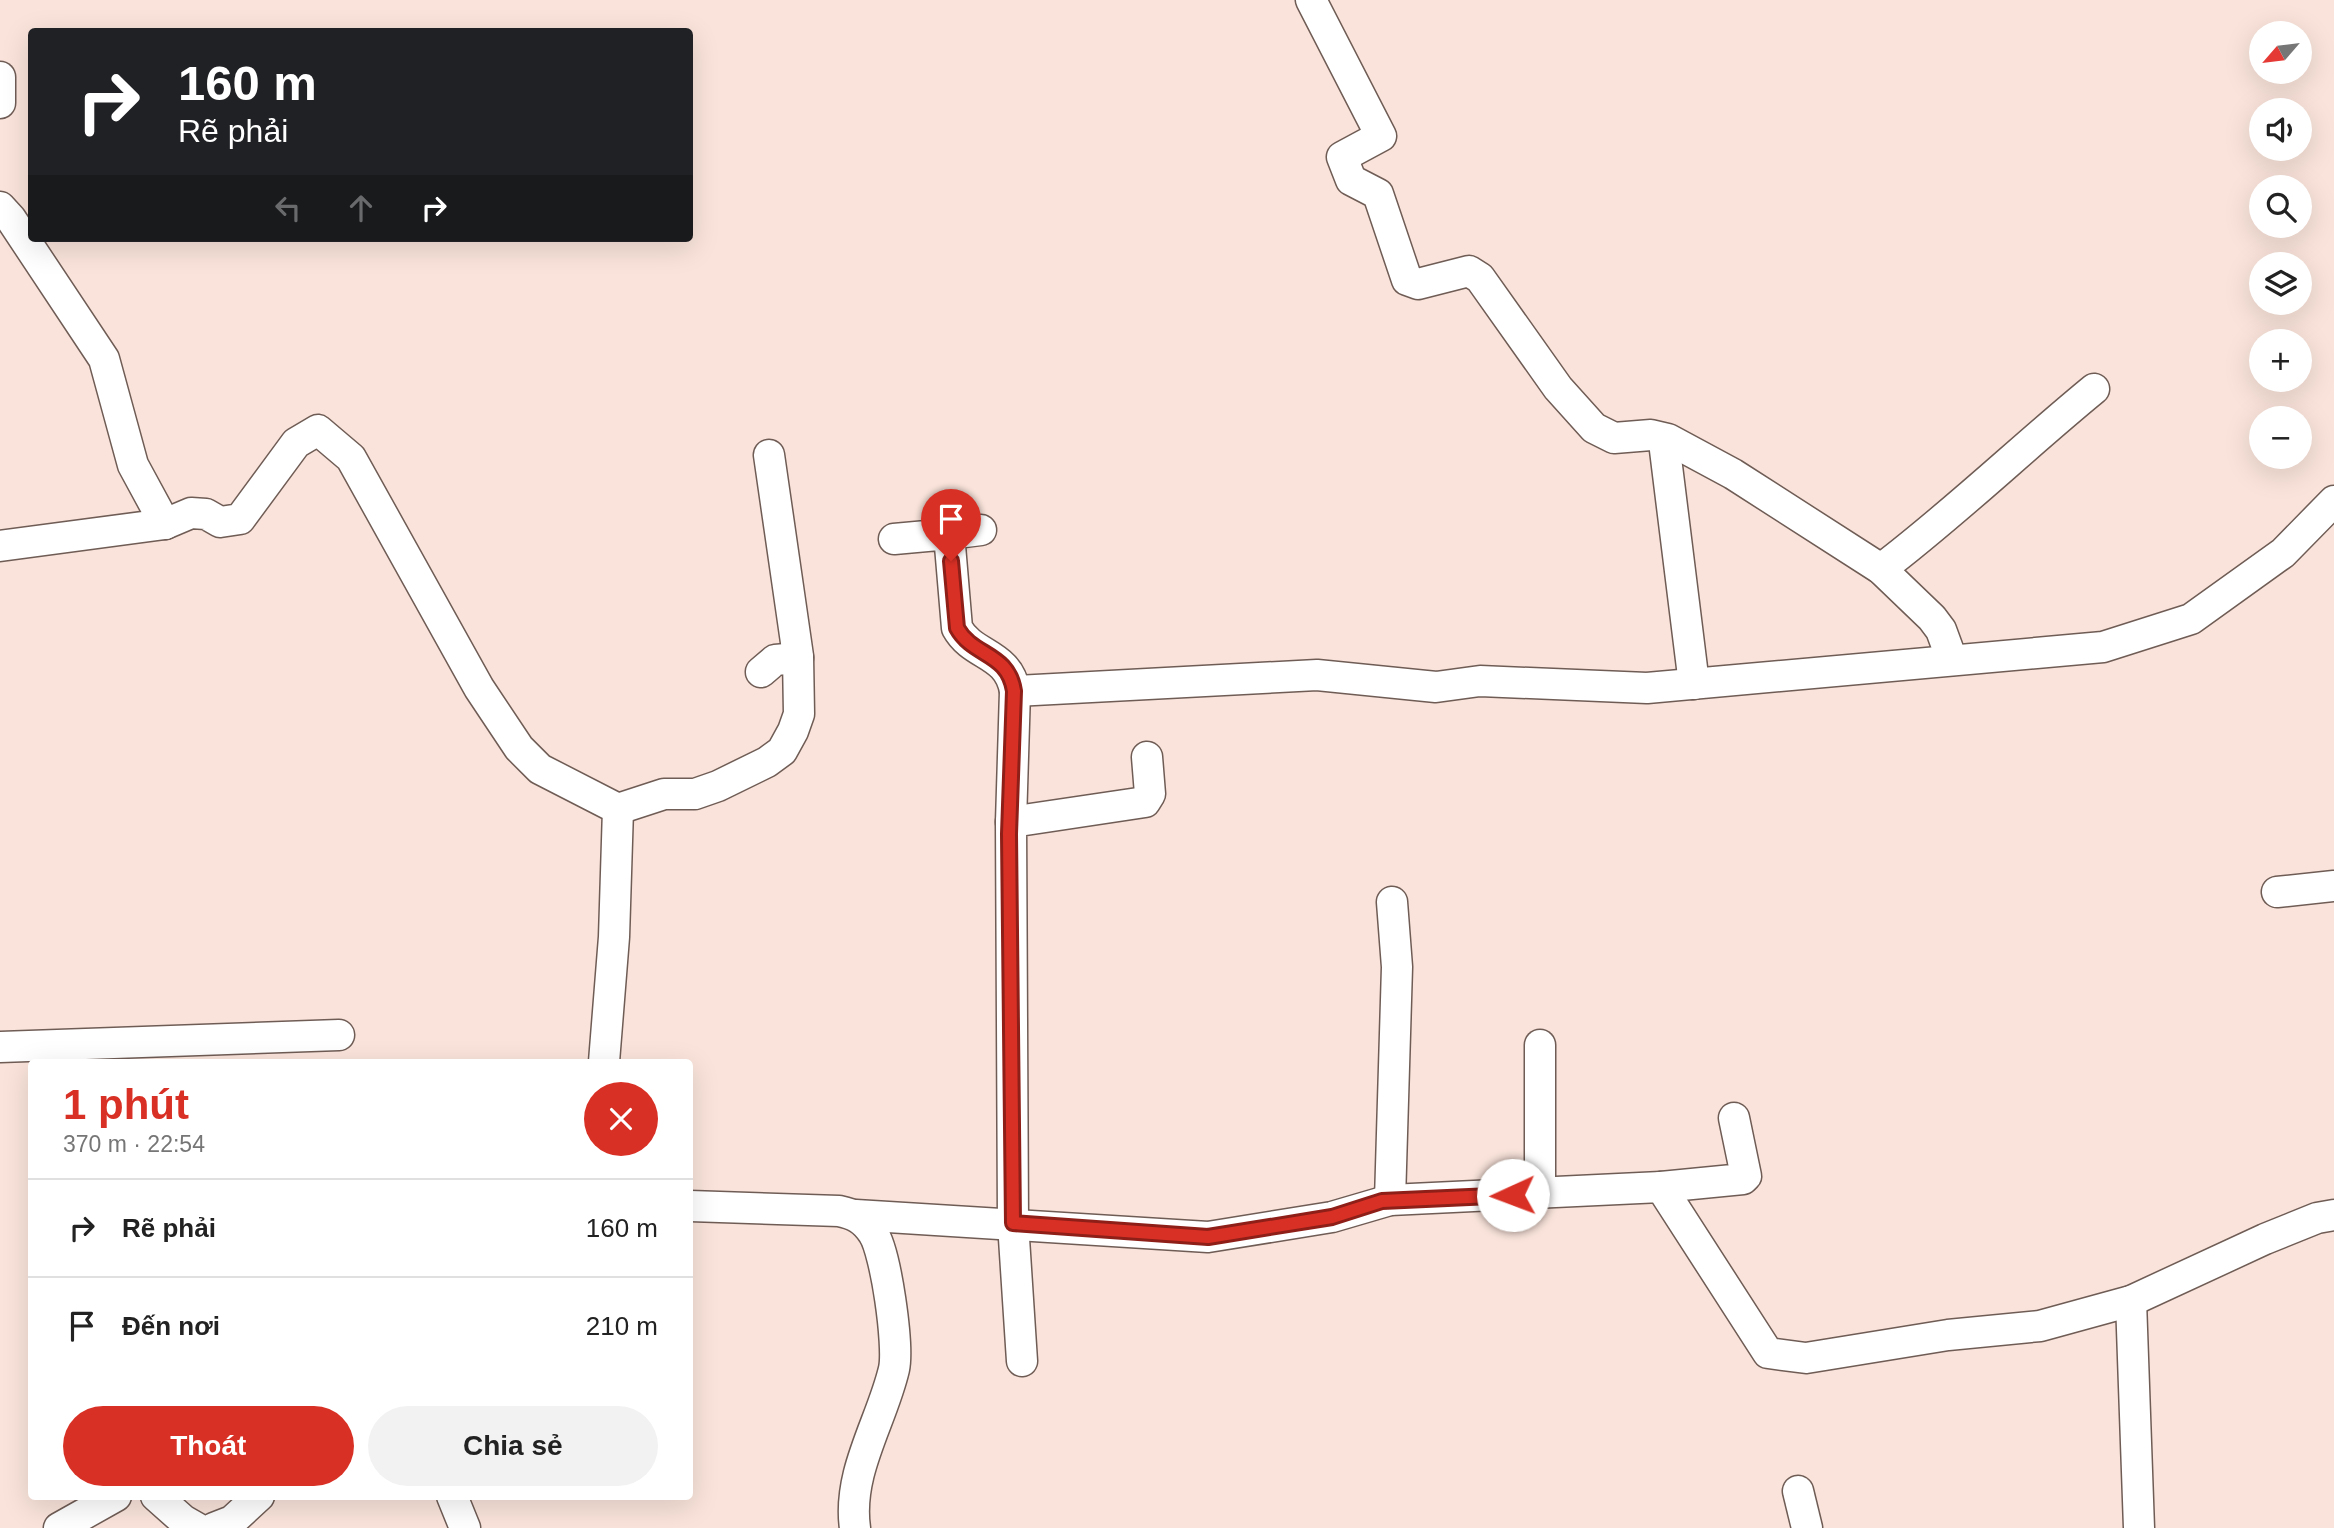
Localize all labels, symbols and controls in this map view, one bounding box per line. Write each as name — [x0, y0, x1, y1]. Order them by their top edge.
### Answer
north arrow — [2249, 21, 2312, 84]
map controls — [2249, 21, 2312, 469]
icon: right — [63, 56, 154, 147]
text: 160 m — [178, 56, 317, 110]
button: sound — [2249, 98, 2312, 161]
text: Rẽ phải — [178, 113, 288, 149]
button: search — [2249, 175, 2312, 238]
icon: left — [269, 189, 307, 227]
icon: ahead — [342, 189, 380, 227]
icon: right — [415, 189, 453, 227]
button: layers — [2249, 252, 2312, 315]
button: + — [2249, 329, 2312, 392]
button: − — [2249, 406, 2312, 469]
pin — [921, 489, 981, 561]
icon: arrive — [932, 500, 970, 538]
text: 1 phút — [63, 1081, 189, 1128]
button: close — [584, 1082, 658, 1156]
text: 370 m · 22:54 — [63, 1131, 205, 1157]
position arrow — [1476, 1158, 1550, 1232]
icon: right — [63, 1209, 101, 1247]
text: Rẽ phải — [122, 1213, 216, 1243]
text: 160 m — [586, 1213, 658, 1243]
icon: arrive — [63, 1307, 101, 1345]
text: Đến nơi — [122, 1311, 220, 1341]
text: 210 m — [586, 1311, 658, 1341]
button: Thoát — [63, 1406, 354, 1486]
button: Chia sẻ — [368, 1406, 658, 1486]

